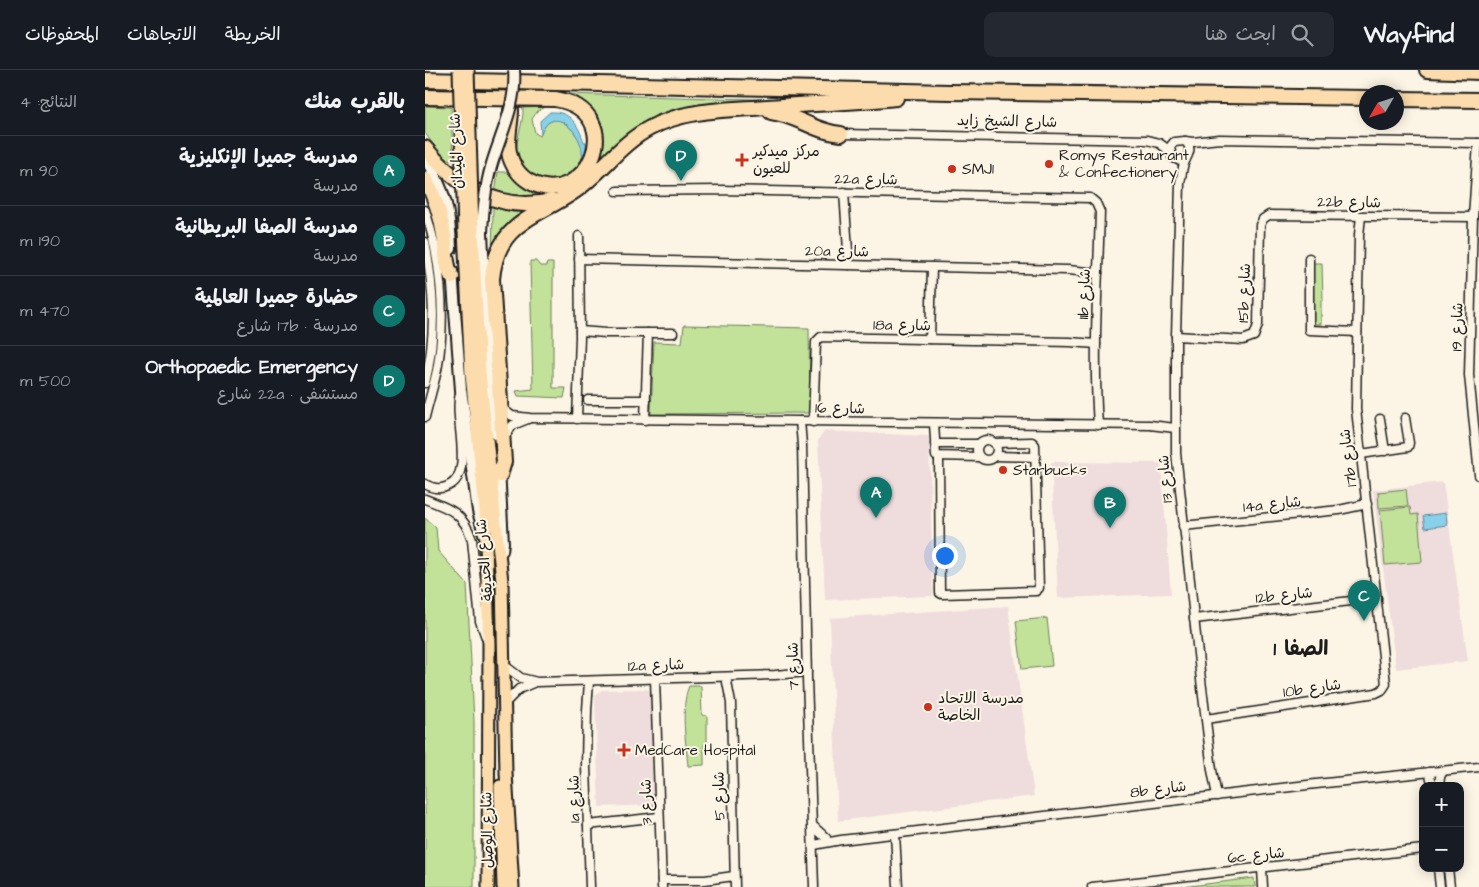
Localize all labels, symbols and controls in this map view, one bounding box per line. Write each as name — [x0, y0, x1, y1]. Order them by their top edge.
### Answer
search box — [984, 12, 1334, 57]
text: Wayfind — [1364, 18, 1454, 52]
text: ابحث هنا — [1205, 21, 1276, 48]
icon: search — [1288, 21, 1316, 49]
text: المحفوظات — [25, 22, 99, 47]
text: الاتجاهات — [127, 22, 197, 47]
text: الخريطة — [225, 22, 281, 47]
north arrow — [1359, 85, 1404, 130]
text: بالقرب منك — [304, 87, 405, 116]
text: النتائج: 4 — [20, 91, 77, 113]
street label: شارع الشيخ زايد — [957, 110, 1057, 133]
street label: شارع الميدان — [445, 113, 468, 189]
pin: D — [665, 140, 697, 181]
place label: مركز ميدكير للعيون — [751, 141, 820, 179]
text: مدرسة جميرا الإنكليزية — [179, 144, 358, 171]
place label: Romys Restaurant & Confectionery — [1059, 145, 1189, 184]
marker: مركز ميدكير للعيون — [735, 153, 749, 167]
marker: Romys Restaurant & Confectionery — [1043, 158, 1055, 170]
place label: SMJ1 — [962, 159, 994, 180]
text: 90 m — [20, 160, 58, 182]
text: A — [384, 160, 394, 182]
marker: SMJ1 — [946, 163, 958, 175]
street label: 22a شارع — [834, 168, 898, 191]
text: مدرسة — [313, 175, 358, 197]
street label: 22b شارع — [1317, 191, 1381, 214]
text: مدرسة الصفا البريطانية — [175, 214, 358, 241]
text: 190 m — [20, 230, 60, 252]
text: B — [383, 230, 395, 252]
street label: 20a شارع — [805, 240, 869, 263]
text: مدرسة — [313, 245, 358, 267]
street label: 15b شارع — [1233, 263, 1256, 323]
street label: 11b شارع — [1073, 268, 1096, 320]
text: حضارة جميرا العالمية — [195, 284, 358, 311]
text: 470 m — [20, 300, 70, 322]
text: C — [383, 300, 395, 322]
street label: شارع 19 — [1447, 302, 1468, 352]
street label: 18a شارع — [873, 314, 931, 337]
text: مدرسة · 17b شارع — [236, 315, 358, 337]
text: Orthopaedic Emergency — [145, 354, 358, 381]
text: 500 m — [20, 370, 70, 392]
text: D — [384, 370, 394, 392]
text: مستشفى · 22a شارع — [217, 383, 358, 405]
street label: شارع 16 — [815, 398, 865, 419]
street label: 17b شارع — [1335, 428, 1362, 488]
street label: شارع 13 — [1153, 454, 1178, 504]
place label: Starbucks — [1013, 460, 1087, 481]
marker: Starbucks — [997, 464, 1009, 476]
pin: A — [860, 477, 892, 518]
pin: B — [1094, 487, 1126, 528]
street label: 14a شارع — [1242, 491, 1302, 518]
street label: شارع الحديقة — [470, 518, 499, 602]
your location — [932, 543, 958, 569]
pin: C — [1348, 580, 1380, 621]
street label: 12b شارع — [1254, 582, 1314, 609]
district label: الصفا 1 — [1274, 635, 1328, 663]
street label: شارع 7 — [783, 642, 804, 690]
street label: 12a شارع — [627, 654, 685, 677]
street label: 10b شارع — [1282, 674, 1342, 703]
place label: مدرسة الاتحاد الخاصة — [938, 688, 1024, 726]
marker: مدرسة الاتحاد الخاصة — [922, 701, 934, 713]
place label: MedCare Hospital — [635, 740, 756, 761]
marker: MedCare Hospital — [617, 743, 631, 757]
street label: شارع 5 — [709, 771, 730, 821]
street label: 1a شارع — [564, 775, 585, 823]
street label: 8b شارع — [1129, 776, 1187, 803]
street label: شارع 3 — [636, 779, 657, 825]
map controls — [1419, 782, 1464, 872]
button: + — [1419, 782, 1464, 827]
street label: شارع الوصل — [476, 792, 499, 868]
button: − — [1419, 827, 1464, 872]
street label: 6c شارع — [1226, 842, 1286, 869]

